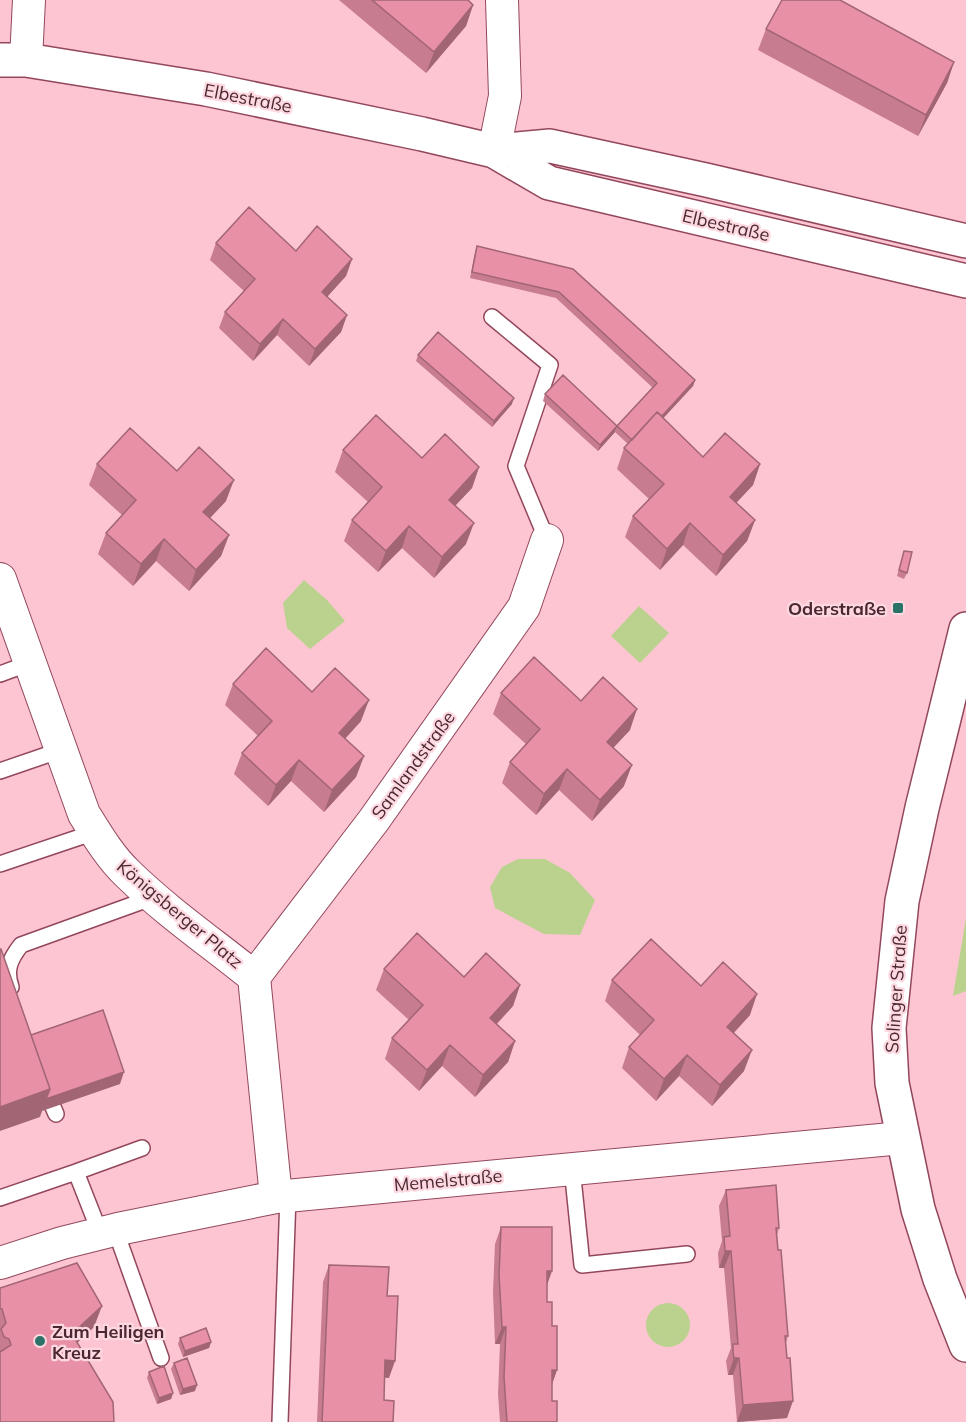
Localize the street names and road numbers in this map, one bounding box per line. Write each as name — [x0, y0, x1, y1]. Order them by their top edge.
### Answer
street label: Elbestraße — [202, 78, 294, 118]
street label: Elbestraße — [680, 204, 772, 246]
street label: Samlandstraße — [366, 707, 460, 823]
street label: Königsberger Platz — [112, 855, 248, 973]
street label: Solinger Straße — [880, 924, 912, 1054]
street label: Memelstraße — [393, 1164, 503, 1196]

